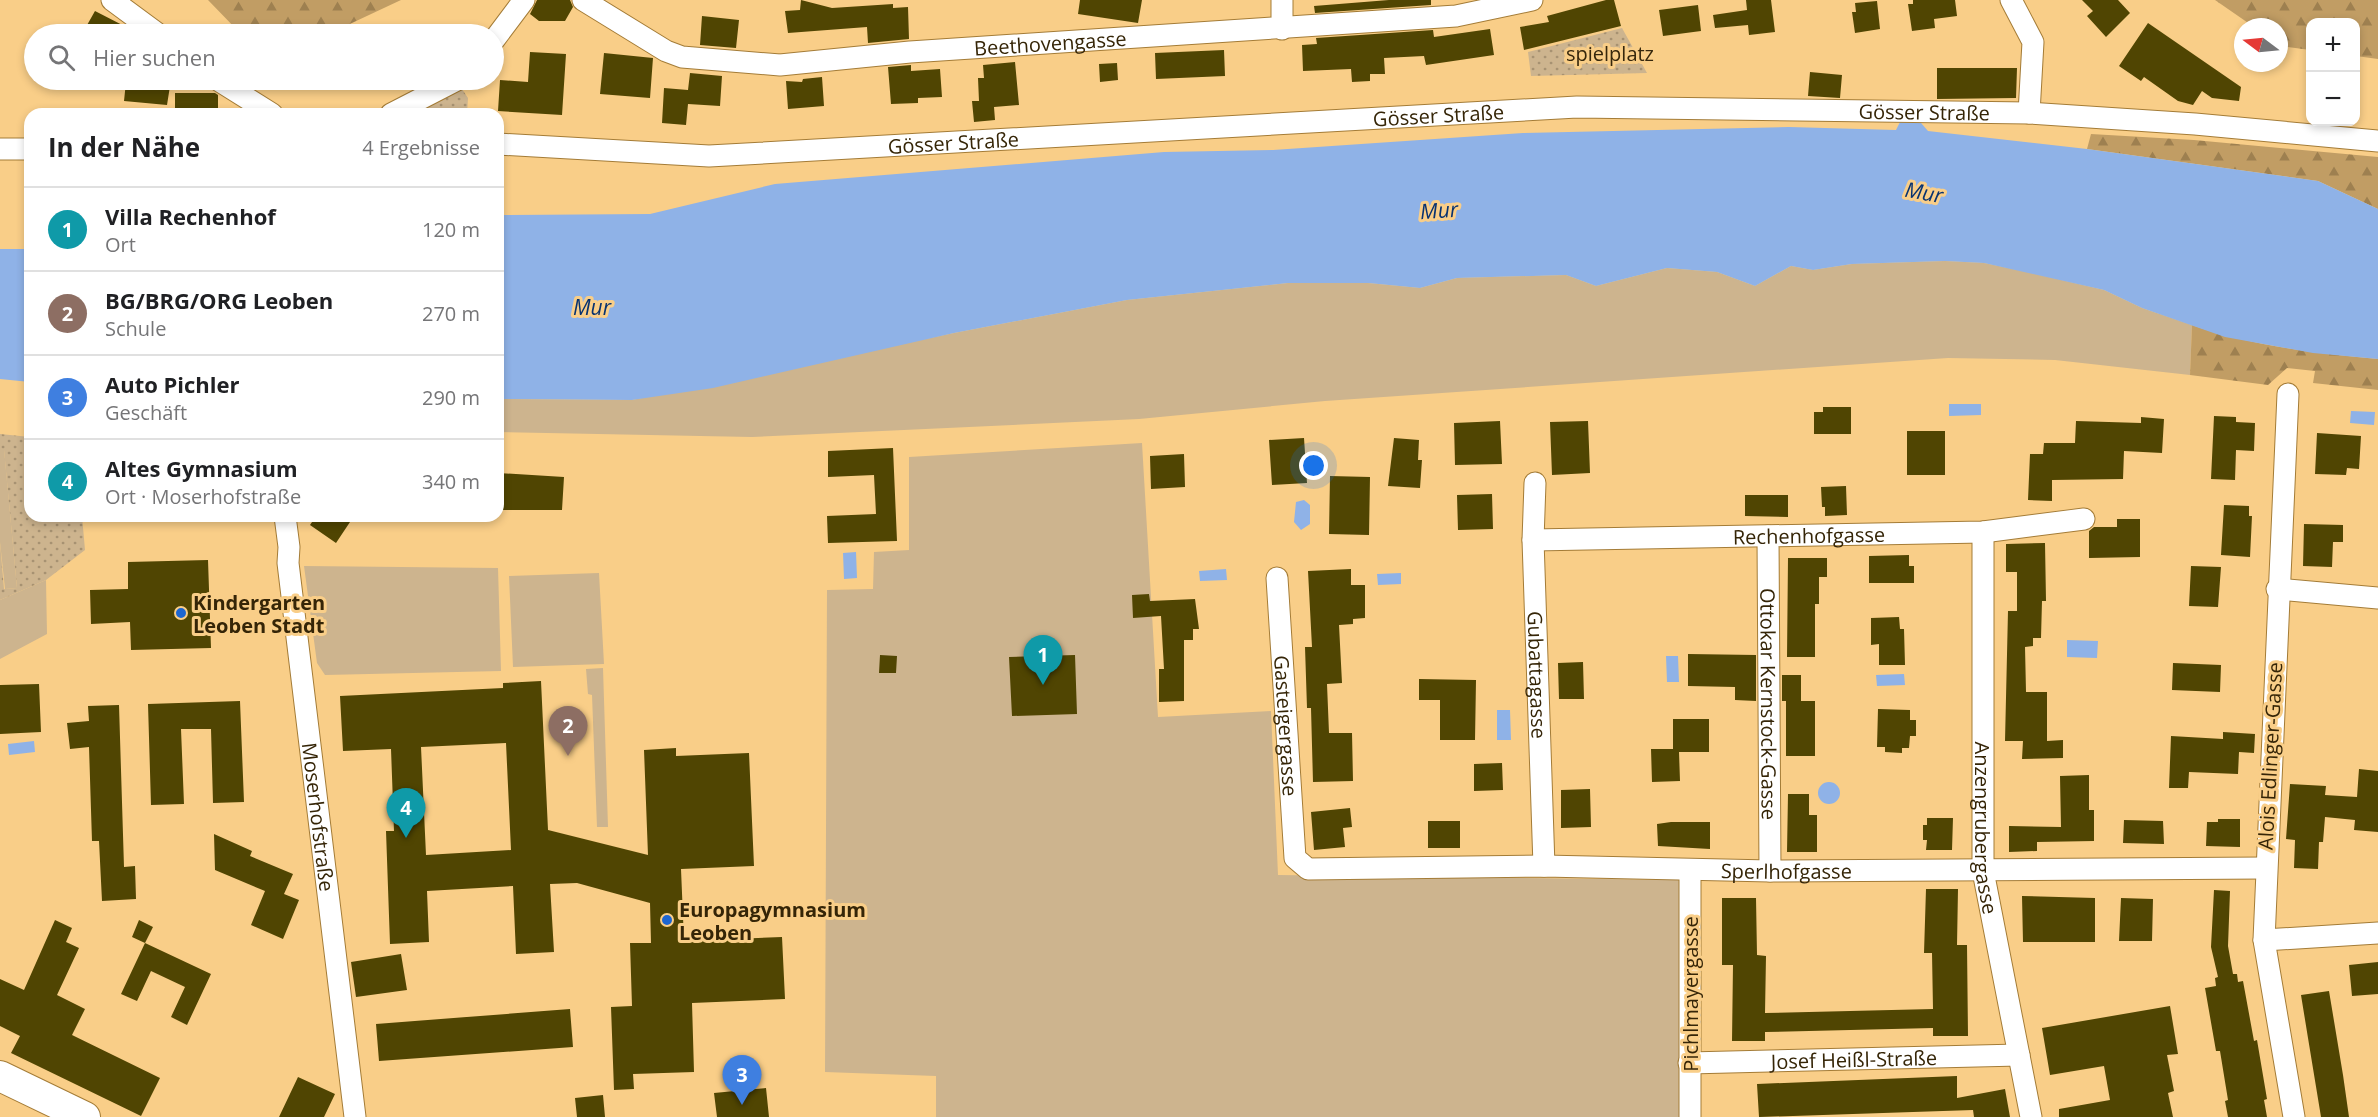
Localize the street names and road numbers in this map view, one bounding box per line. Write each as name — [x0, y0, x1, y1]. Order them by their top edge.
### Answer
street label: Beethovengasse — [973, 24, 1127, 61]
street label: Gösser Straße — [1858, 97, 1990, 126]
street label: Gösser Straße — [1372, 98, 1505, 132]
street label: Gösser Straße — [887, 125, 1020, 159]
street label: Rechenhofgasse — [1733, 520, 1885, 550]
street label: Ottokar Kernstock-Gasse — [1755, 588, 1783, 820]
street label: Gubattagasse — [1522, 611, 1553, 739]
street label: Gasteigergasse — [1268, 654, 1304, 797]
street label: Alois Edlinger-Gasse — [2252, 661, 2288, 851]
street label: Moserhofstraße — [296, 741, 341, 893]
street label: Anzengrubergasse — [1970, 741, 2005, 916]
street label: Sperlhofgasse — [1721, 856, 1852, 885]
street label: Pichlmayergasse — [1677, 916, 1704, 1072]
street label: Josef Heißl-Straße — [1769, 1043, 1937, 1075]

